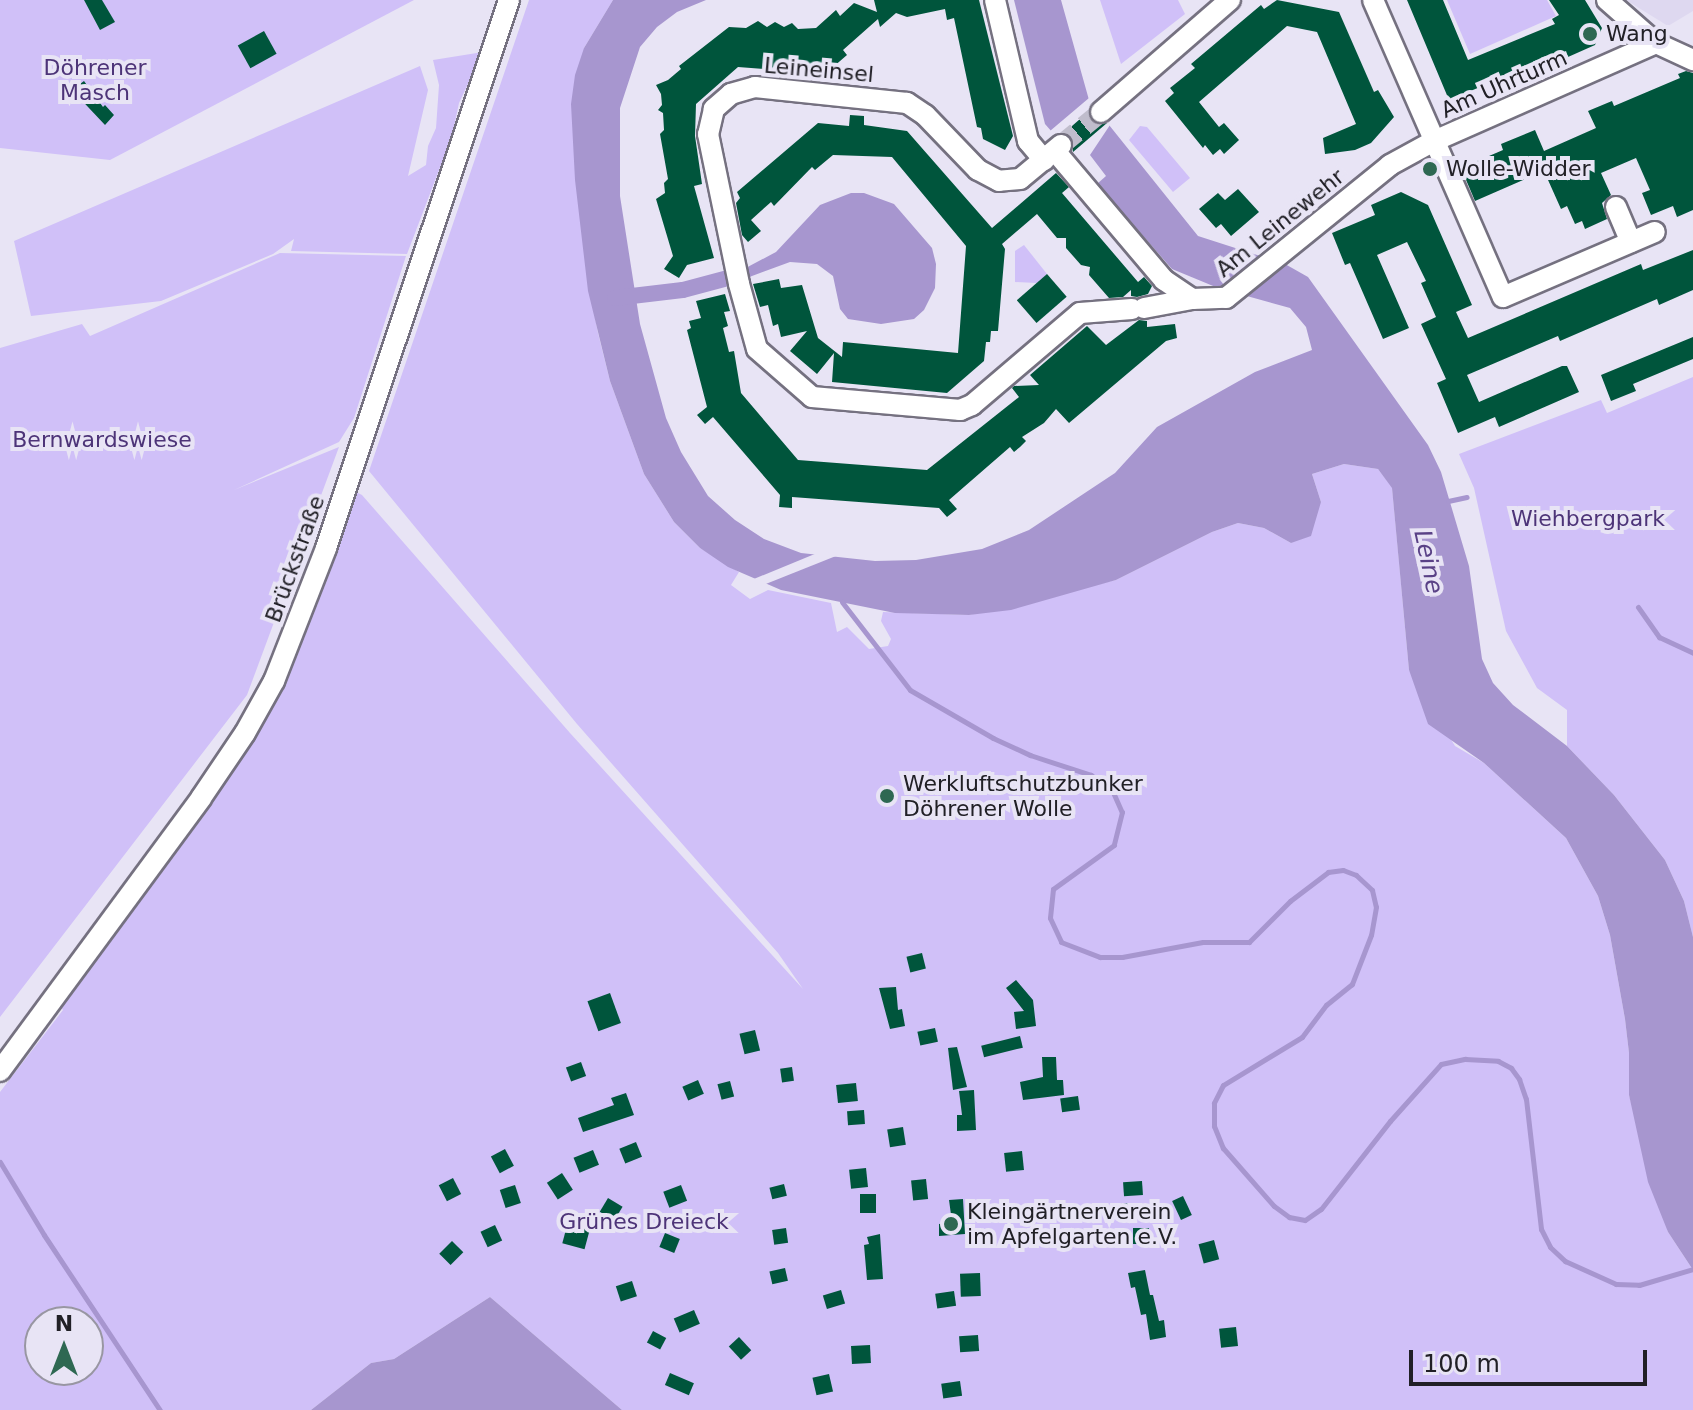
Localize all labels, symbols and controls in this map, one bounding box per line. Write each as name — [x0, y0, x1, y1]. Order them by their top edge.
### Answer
place label: Wang — [1606, 21, 1668, 47]
marker: Wang — [1581, 25, 1599, 43]
street label: Am Uhrturm — [1437, 44, 1571, 124]
street label: Leineinsel — [763, 52, 875, 88]
park label: Döhrener Masch — [44, 54, 146, 106]
place label: Wolle-Widder — [1446, 156, 1591, 182]
marker: Wolle-Widder — [1421, 160, 1439, 178]
street label: Am Leinewehr — [1211, 163, 1349, 283]
park label: Bernwardswiese — [12, 427, 192, 453]
street label: Brückstraße — [260, 492, 330, 626]
park label: Wiehbergpark — [1511, 506, 1665, 532]
water label: Leine — [1407, 527, 1449, 597]
place label: Werkluftschutzbunker Döhrener Wolle — [903, 770, 1143, 822]
marker: Werkluftschutzbunker Döhrener Wolle — [878, 787, 896, 805]
place label: Kleingärtnerverein im Apfelgarten e.V. — [967, 1198, 1177, 1250]
park label: Grünes Dreieck — [559, 1209, 729, 1235]
marker: Kleingärtnerverein im Apfelgarten e.V. — [942, 1215, 960, 1233]
north arrow — [24, 1306, 104, 1386]
text: N — [55, 1311, 73, 1336]
scale bar — [1413, 1334, 1651, 1384]
text: 100 m — [1423, 1350, 1500, 1378]

